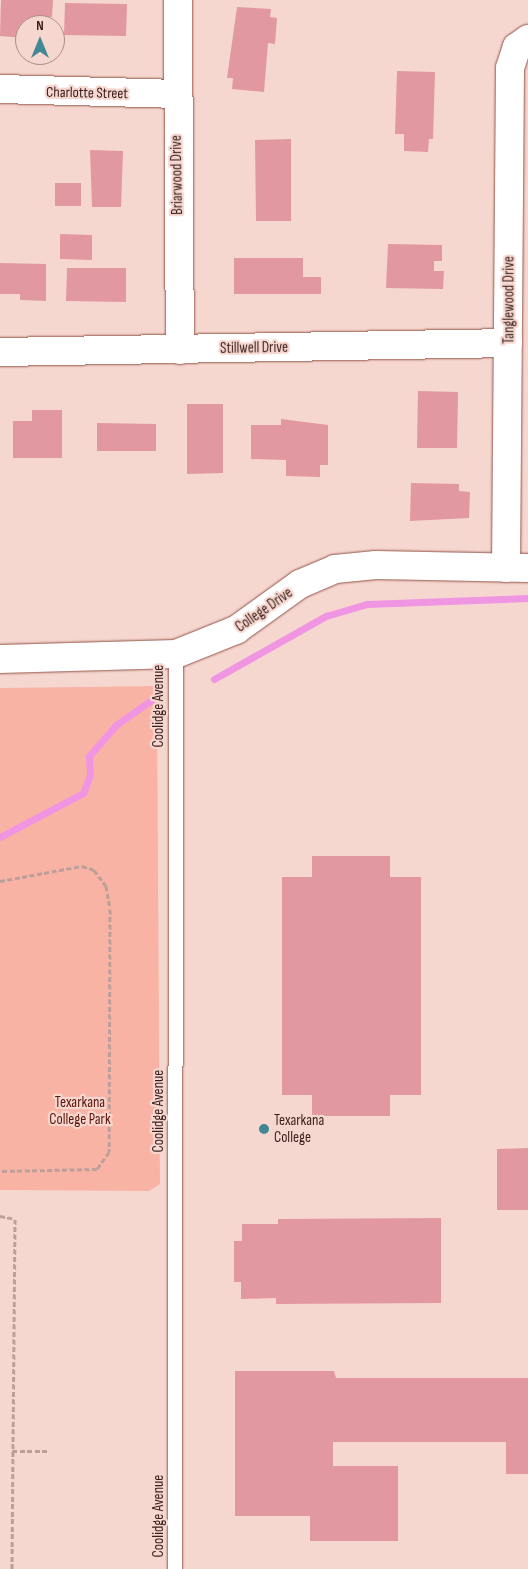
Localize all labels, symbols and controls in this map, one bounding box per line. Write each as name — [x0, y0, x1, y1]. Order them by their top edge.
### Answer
north arrow — [15, 15, 65, 65]
text: N — [36, 17, 44, 34]
street label: Charlotte Street — [46, 83, 128, 103]
street label: Briarwood Drive — [167, 135, 187, 215]
street label: Tanglewood Drive — [500, 256, 518, 344]
street label: Stillwell Drive — [220, 338, 288, 358]
street label: College Drive — [232, 584, 296, 636]
street label: Coolidge Avenue — [150, 665, 168, 747]
street label: Coolidge Avenue — [150, 1070, 168, 1152]
park label: Texarkana College Park — [49, 1093, 111, 1128]
place label: Texarkana College — [274, 1111, 324, 1146]
marker: Texarkana College — [258, 1123, 270, 1135]
street label: Coolidge Avenue — [150, 1475, 168, 1557]

